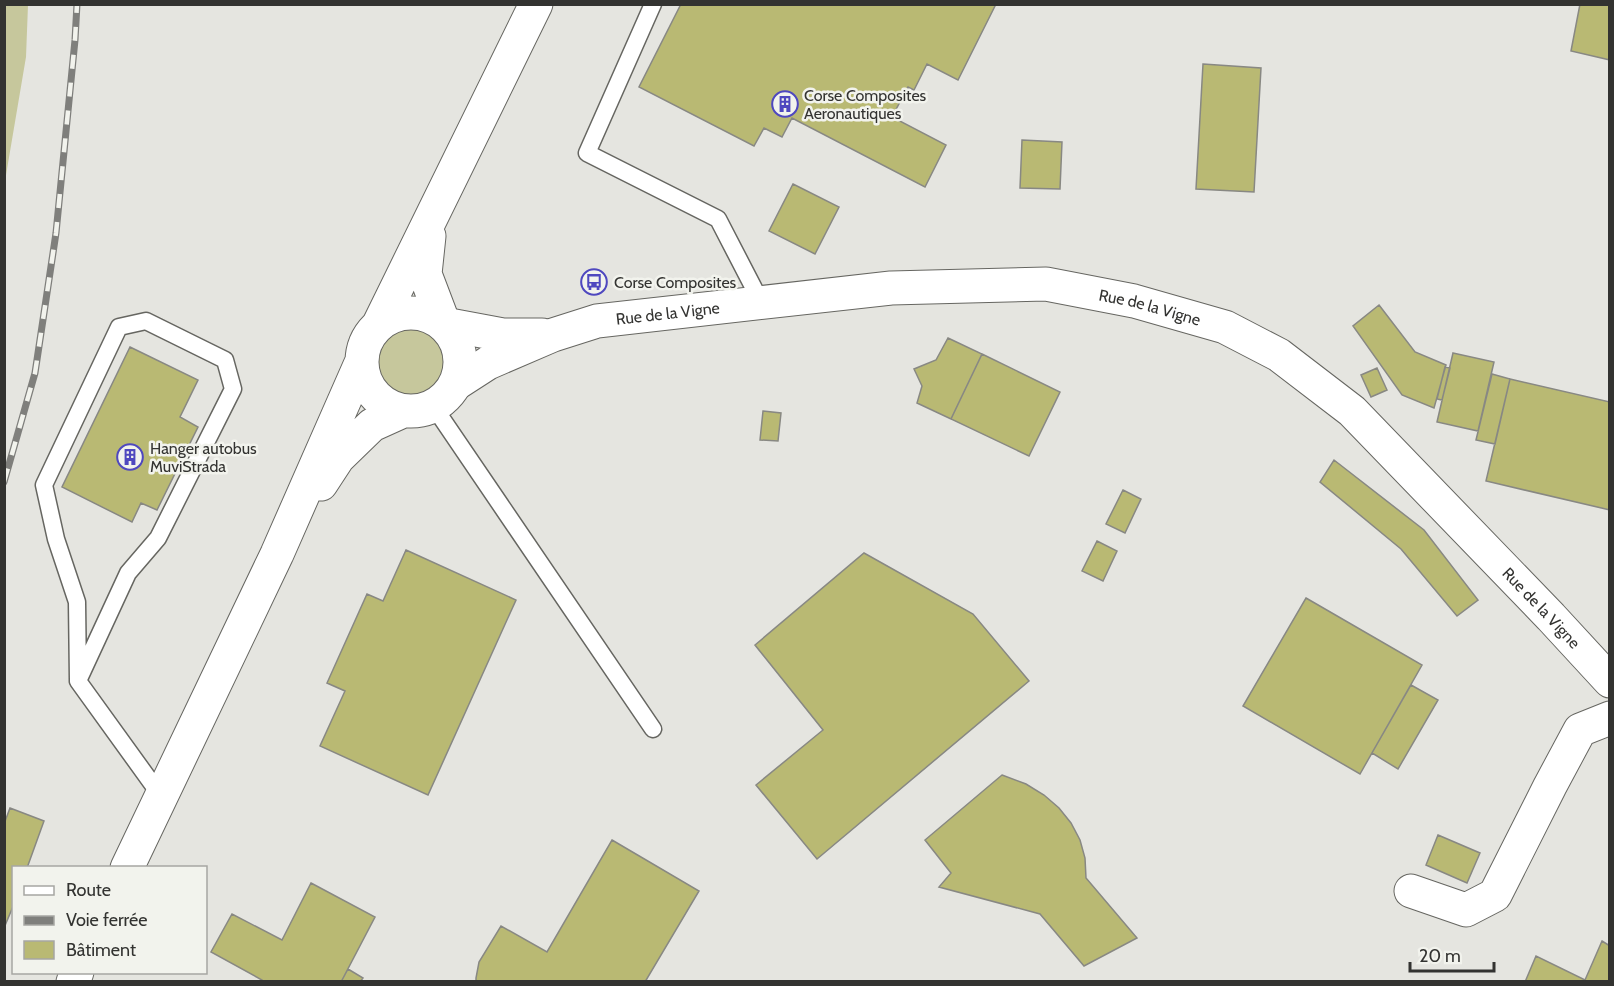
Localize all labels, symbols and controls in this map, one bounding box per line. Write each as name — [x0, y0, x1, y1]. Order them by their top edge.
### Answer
place label: Corse Composites Aeronautiques — [804, 86, 927, 123]
building icon: Corse Composites Aeronautiques — [770, 89, 800, 119]
bus stop icon: Corse Composites — [579, 267, 609, 297]
place label: Corse Composites — [614, 273, 737, 292]
street label: Rue de la Vigne — [1097, 285, 1203, 330]
street label: Rue de la Vigne — [615, 298, 721, 329]
place label: Hanger autobus MuviStrada — [150, 439, 257, 476]
building icon: Hanger autobus MuviStrada — [115, 442, 145, 472]
street label: Rue de la Vigne — [1498, 564, 1584, 652]
legend — [12, 866, 207, 974]
text: Route — [66, 879, 111, 901]
text: Voie ferrée — [66, 909, 147, 931]
scale bar — [1410, 935, 1494, 973]
text: Bâtiment — [66, 939, 136, 961]
text: 20 m — [1419, 945, 1461, 967]

